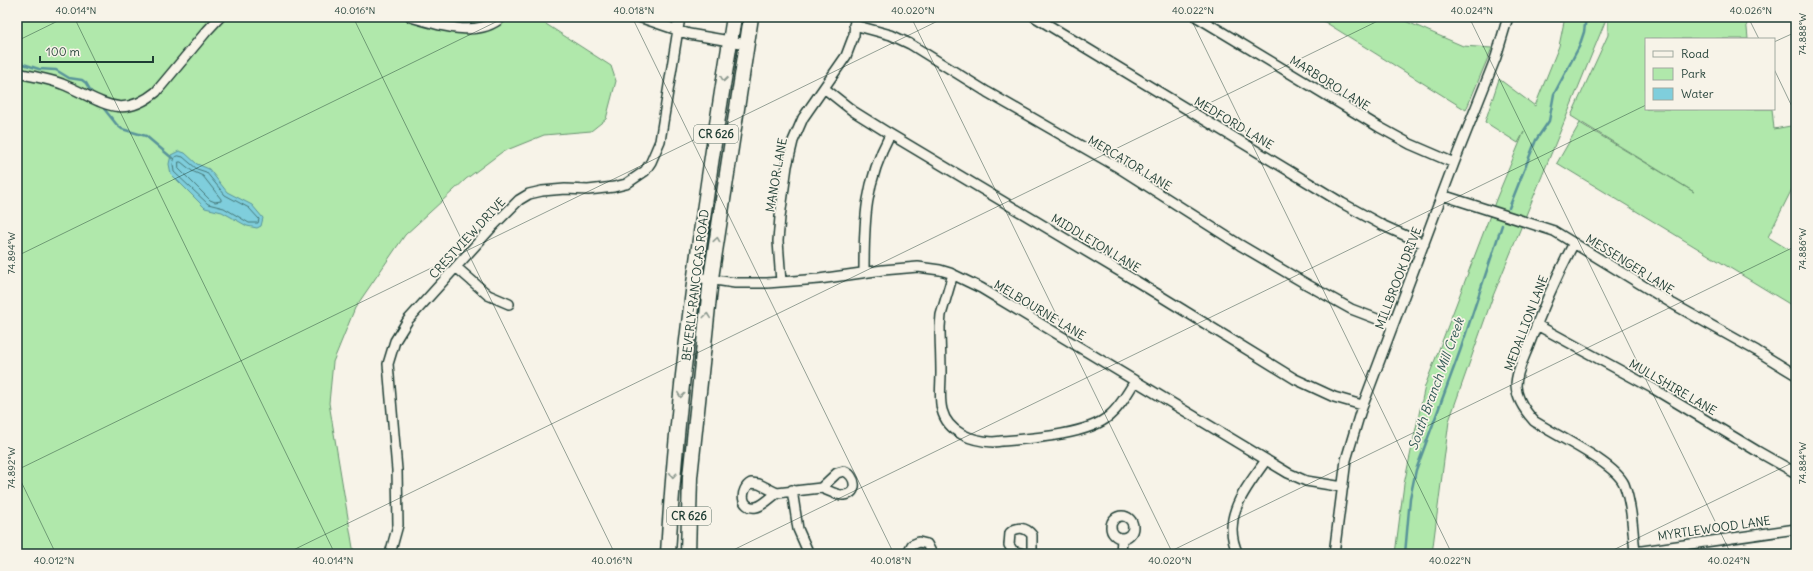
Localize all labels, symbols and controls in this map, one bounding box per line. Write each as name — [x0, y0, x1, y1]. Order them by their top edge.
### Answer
text: 40.014°N — [55, 4, 97, 17]
text: 40.016°N — [335, 4, 376, 17]
text: 40.018°N — [614, 4, 655, 17]
text: 40.020°N — [891, 4, 935, 17]
text: 40.022°N — [1172, 4, 1214, 17]
text: 40.024°N — [1451, 4, 1493, 17]
text: 40.026°N — [1730, 4, 1772, 17]
text: 74.888°W — [1796, 13, 1809, 55]
scale bar — [40, 38, 153, 64]
legend — [1645, 38, 1775, 110]
text: 100 m — [46, 44, 80, 59]
text: Road — [1681, 46, 1709, 61]
street label: MARBORO LANE — [1287, 52, 1373, 114]
text: Park — [1681, 66, 1706, 81]
one-way arrow — [720, 76, 729, 82]
text: Water — [1681, 86, 1714, 101]
street label: MEDFORD LANE — [1192, 93, 1276, 153]
road number: CR 626 — [694, 125, 738, 143]
street label: MERCATOR LANE — [1086, 132, 1174, 194]
street label: MANOR LANE — [762, 137, 790, 213]
street label: CRESTVIEW DRIVE — [426, 195, 508, 281]
street label: BEVERLY-RANCOCAS ROAD — [678, 208, 712, 362]
street label: MIDDLETON LANE — [1049, 210, 1143, 276]
street label: MILLBROOK DRIVE — [1372, 225, 1424, 331]
text: 74.886°W — [1796, 228, 1809, 270]
street label: MESSENGER LANE — [1583, 231, 1677, 297]
text: 74.894°W — [5, 232, 18, 274]
one-way arrow — [712, 237, 721, 243]
street label: MEDALLION LANE — [1501, 273, 1551, 373]
street label: MELBOURNE LANE — [992, 277, 1088, 343]
one-way arrow — [702, 313, 711, 319]
water label: South Branch Mill Creek — [1404, 314, 1468, 452]
street label: MULLSHIRE LANE — [1627, 356, 1719, 418]
one-way arrow — [677, 392, 686, 399]
text: 74.884°W — [1796, 442, 1809, 484]
text: 74.892°W — [5, 447, 18, 489]
one-way arrow — [669, 472, 678, 478]
road number: CR 626 — [667, 507, 711, 525]
street label: MYRTLEWOOD LANE — [1656, 513, 1772, 543]
text: 40.012°N — [34, 554, 74, 567]
text: 40.014°N — [312, 554, 354, 567]
text: 40.016°N — [592, 554, 633, 567]
text: 40.018°N — [871, 554, 912, 567]
text: 40.020°N — [1148, 554, 1192, 567]
text: 40.022°N — [1429, 554, 1471, 567]
text: 40.024°N — [1708, 554, 1750, 567]

